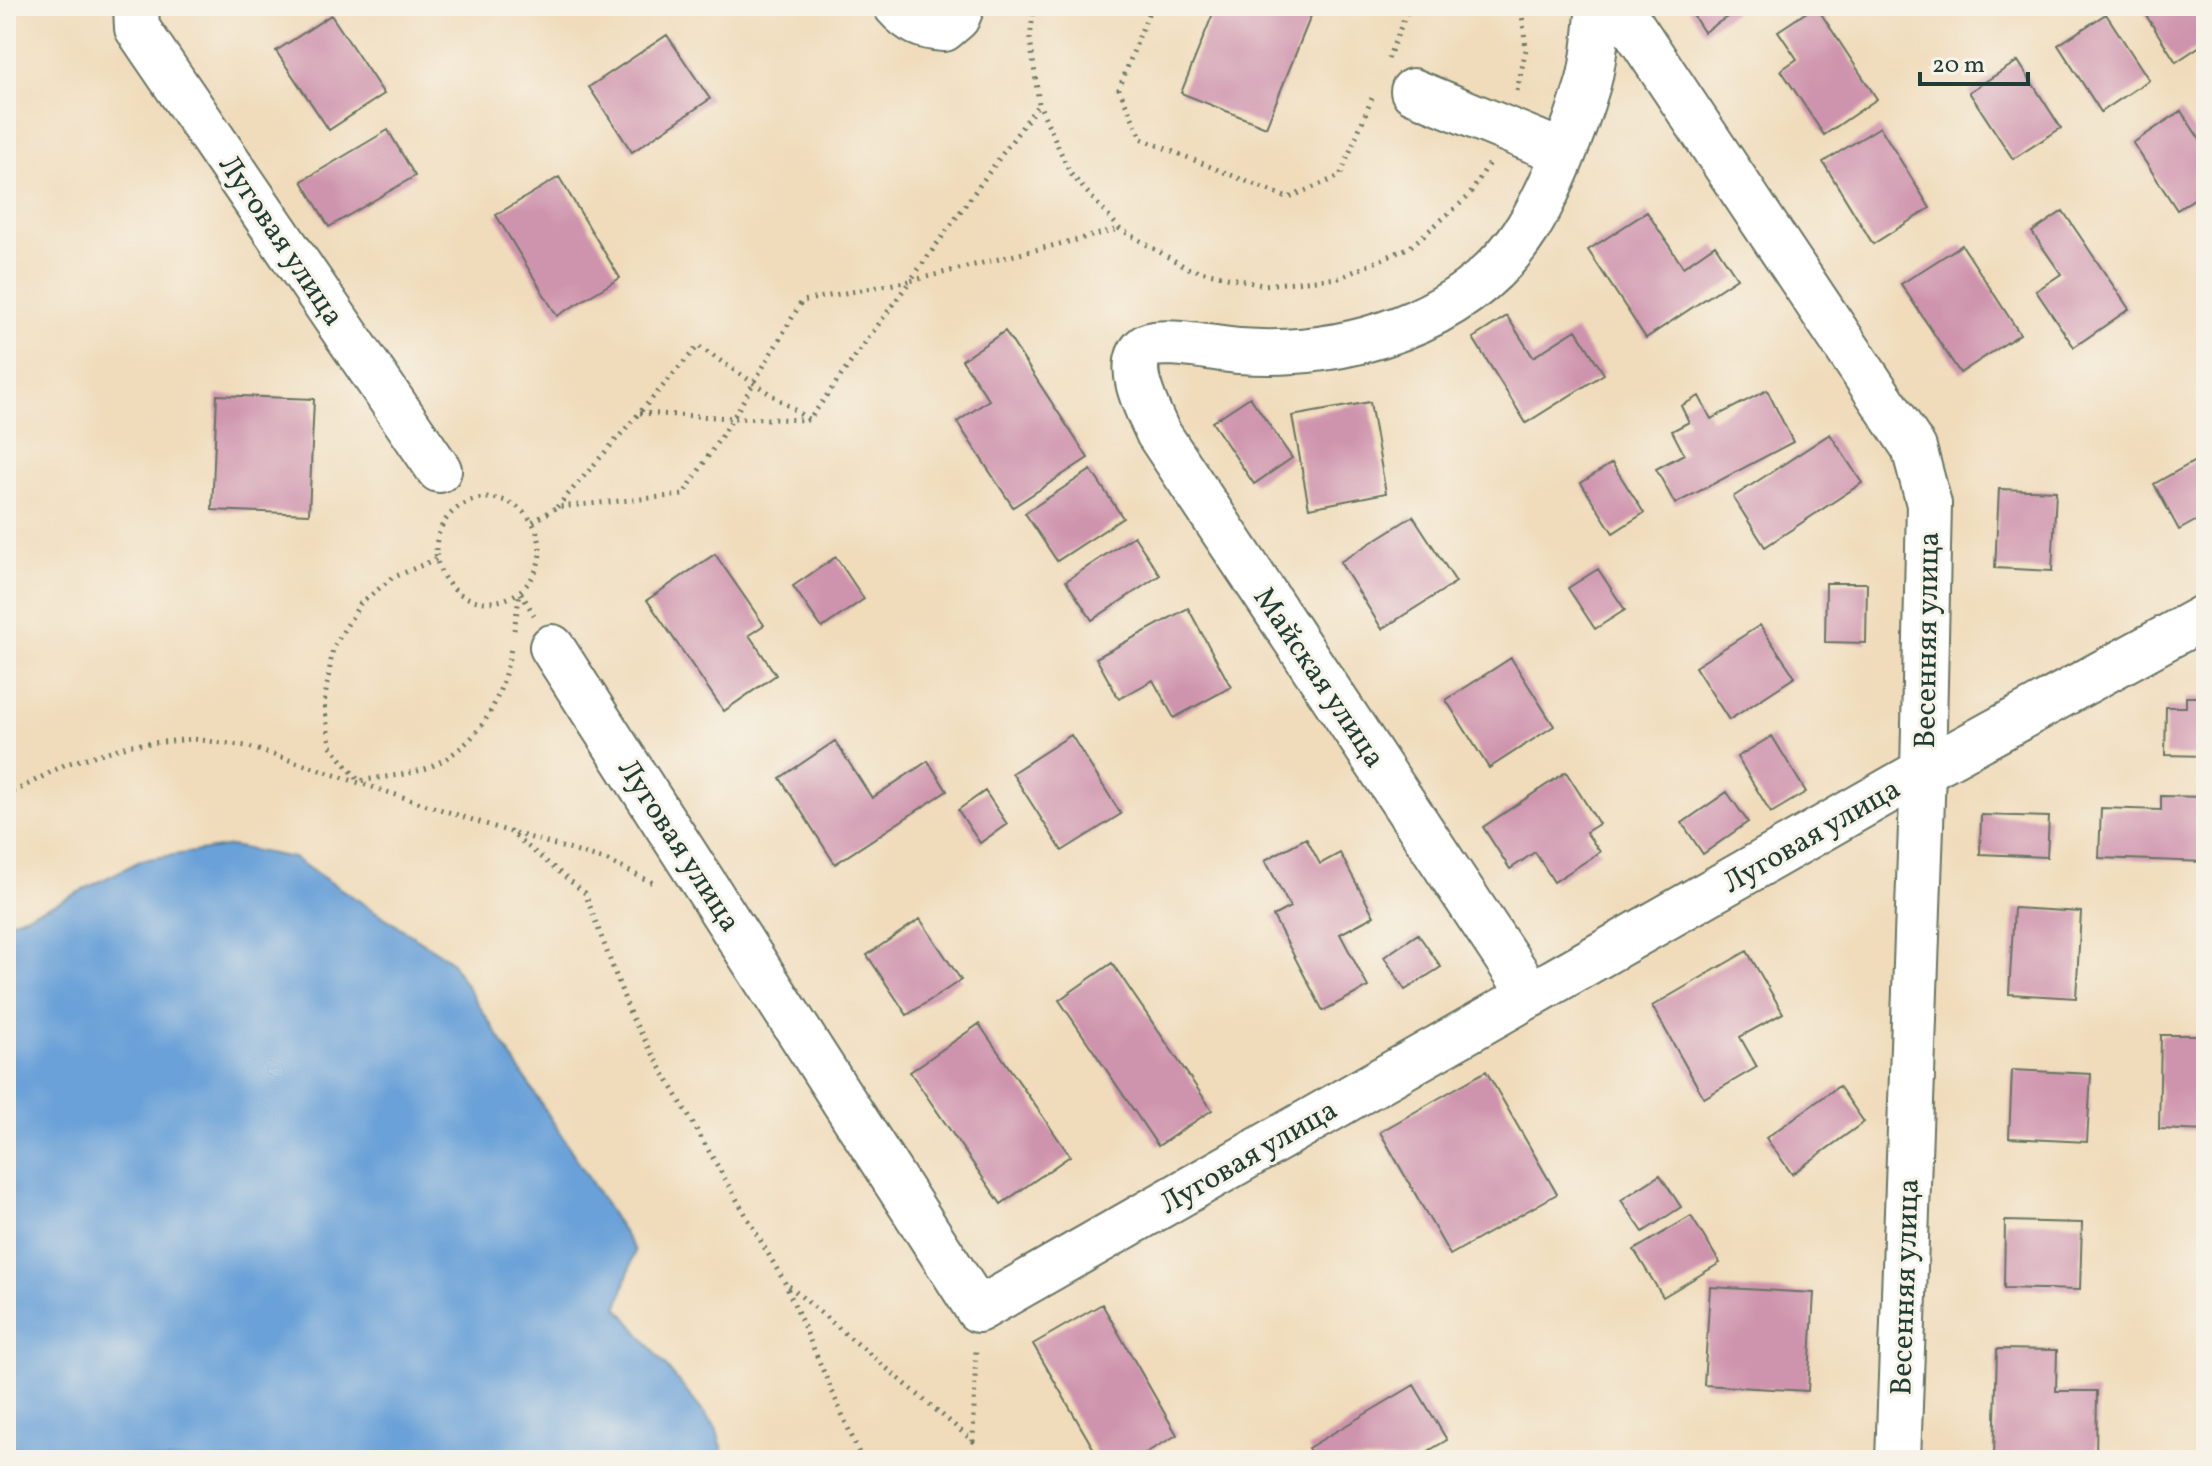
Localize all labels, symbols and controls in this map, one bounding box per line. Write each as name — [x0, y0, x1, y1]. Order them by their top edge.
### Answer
scale bar — [1920, 36, 2028, 86]
text: 20 m — [1932, 49, 1985, 83]
street label: Луговая улица — [207, 147, 353, 335]
street label: Весенняя улица — [1905, 531, 1951, 749]
street label: Майская улица — [1242, 579, 1394, 777]
street label: Луговая улица — [607, 751, 750, 941]
street label: Луговая улица — [1715, 769, 1909, 905]
street label: Луговая улица — [1152, 1090, 1346, 1226]
street label: Весенняя улица — [1881, 1178, 1931, 1396]

